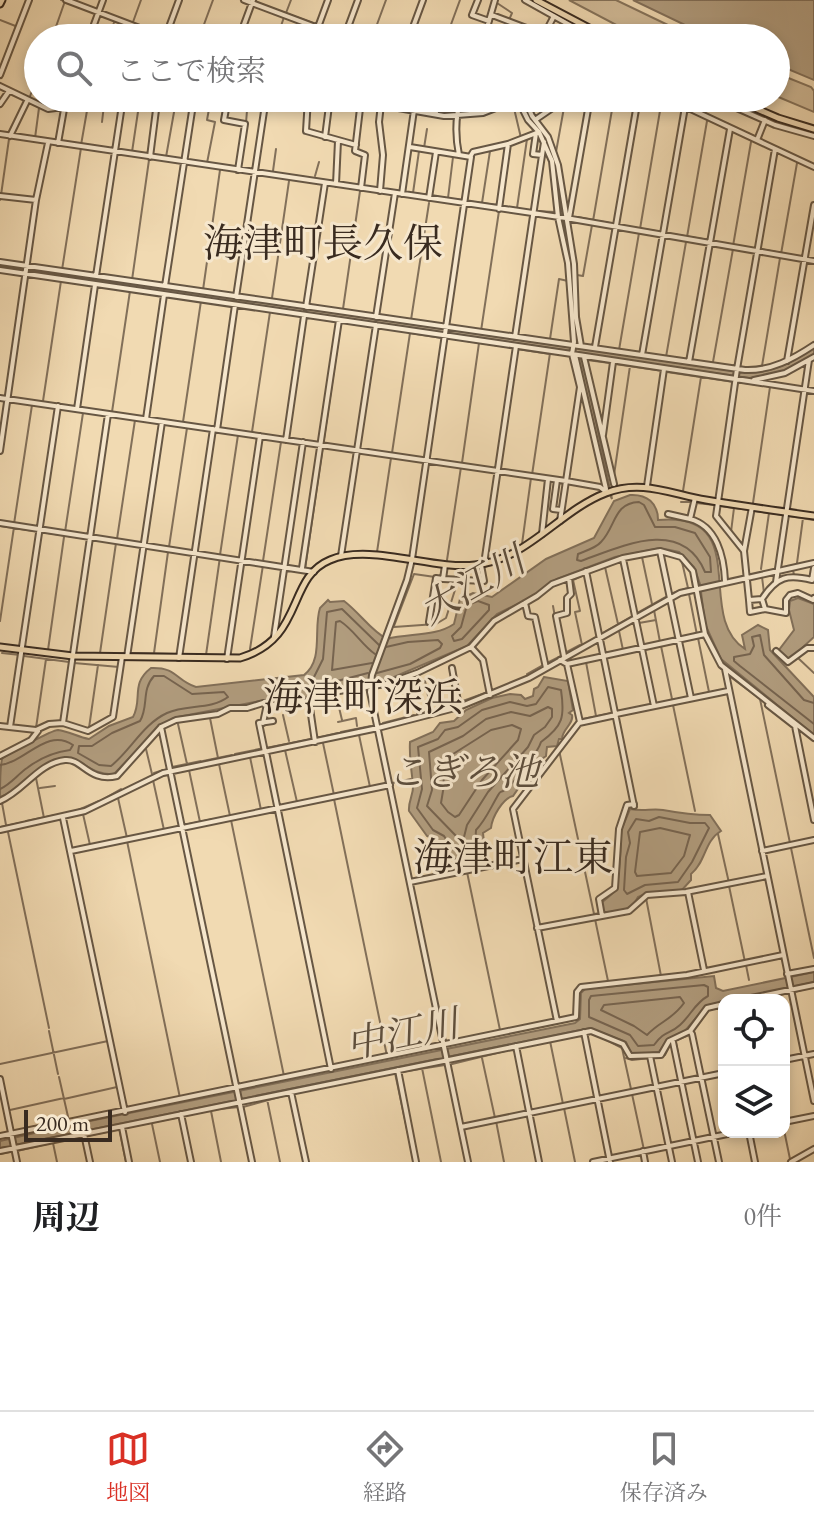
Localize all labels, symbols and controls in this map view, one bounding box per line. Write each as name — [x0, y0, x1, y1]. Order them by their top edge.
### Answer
search box — [24, 24, 790, 112]
icon: search — [52, 46, 96, 90]
text: ここで検索 — [116, 51, 266, 90]
district label: 海津町長久保 — [203, 217, 443, 269]
water label: 大江川 — [410, 533, 537, 634]
district label: 海津町深浜 — [263, 671, 463, 723]
water label: こぎろ池 — [387, 747, 543, 796]
district label: 海津町江東 — [413, 831, 613, 883]
map controls — [718, 994, 790, 1138]
button: locate — [718, 994, 790, 1066]
water label: 中江川 — [341, 997, 467, 1069]
button: layers — [718, 1066, 790, 1138]
scale bar — [24, 1106, 112, 1142]
text: 200 m — [36, 1109, 89, 1138]
text: 周辺 — [32, 1195, 100, 1239]
text: 0件 — [744, 1199, 782, 1233]
tab: 地図 — [106, 1427, 150, 1507]
tab: 経路 — [363, 1427, 407, 1507]
tab: 保存済み — [620, 1427, 708, 1507]

